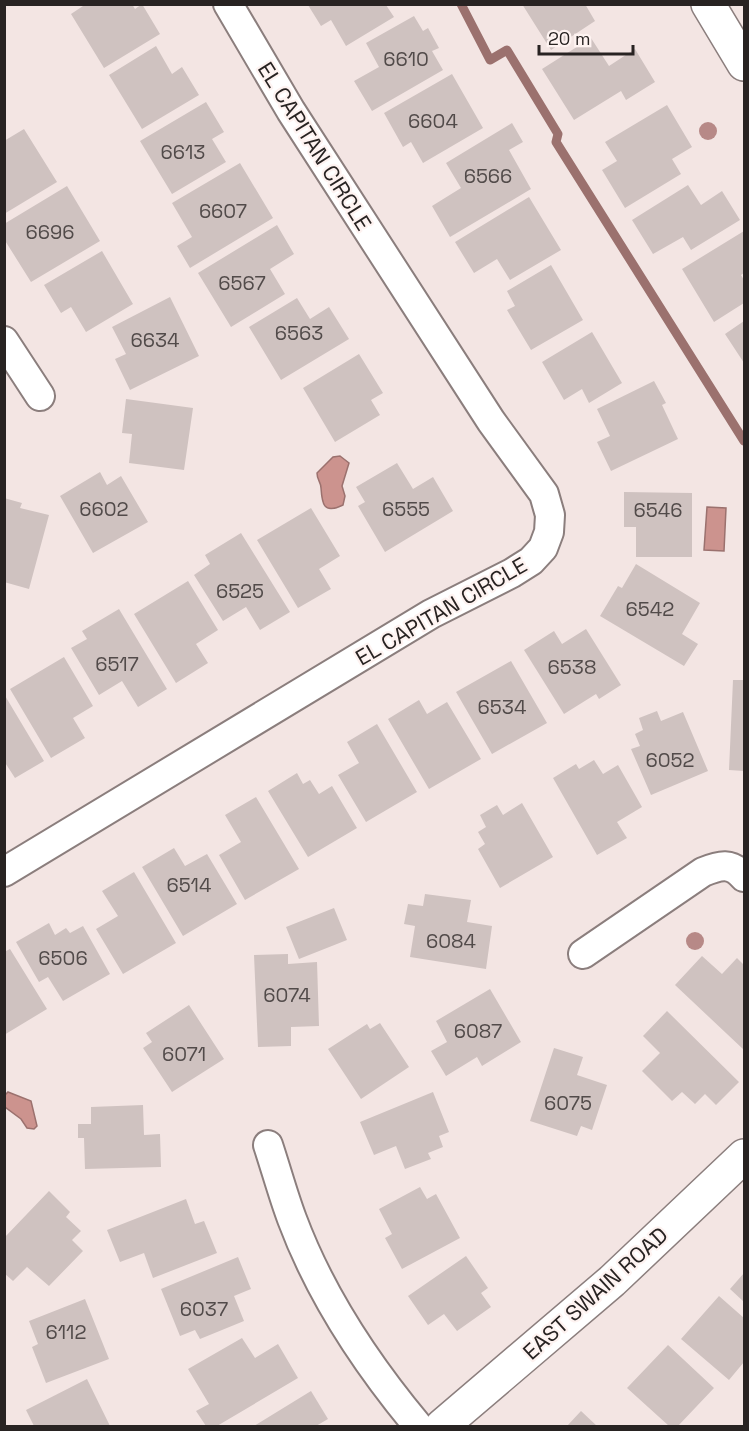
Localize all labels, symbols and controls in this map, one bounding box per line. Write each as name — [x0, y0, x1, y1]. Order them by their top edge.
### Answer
scale bar — [539, 18, 634, 56]
text: 20 m — [548, 27, 591, 50]
house number: 6610 — [383, 46, 429, 72]
street label: EL CAPITAN CIRCLE — [252, 57, 378, 235]
house number: 6604 — [408, 108, 458, 134]
house number: 6613 — [161, 139, 205, 165]
house number: 6566 — [464, 163, 512, 189]
house number: 6607 — [199, 198, 247, 224]
house number: 6696 — [26, 219, 74, 245]
house number: 6567 — [218, 270, 266, 296]
house number: 6563 — [275, 320, 323, 346]
house number: 6634 — [130, 327, 180, 353]
house number: 6602 — [79, 496, 129, 522]
house number: 6555 — [382, 496, 430, 522]
house number: 6546 — [634, 497, 682, 523]
street label: EL CAPITAN CIRCLE — [350, 551, 532, 671]
house number: 6525 — [216, 578, 264, 604]
house number: 6542 — [626, 596, 674, 622]
house number: 6517 — [95, 651, 139, 677]
house number: 6538 — [548, 654, 596, 680]
house number: 6534 — [478, 694, 526, 720]
house number: 6052 — [646, 747, 694, 773]
house number: 6514 — [167, 872, 211, 898]
house number: 6084 — [426, 928, 476, 954]
house number: 6506 — [38, 945, 88, 971]
house number: 6074 — [263, 982, 311, 1008]
house number: 6087 — [454, 1018, 502, 1044]
house number: 6071 — [162, 1041, 206, 1067]
house number: 6075 — [544, 1090, 592, 1116]
street label: EAST SWAIN ROAD — [517, 1221, 673, 1365]
house number: 6037 — [180, 1296, 228, 1322]
house number: 6112 — [46, 1319, 86, 1345]

